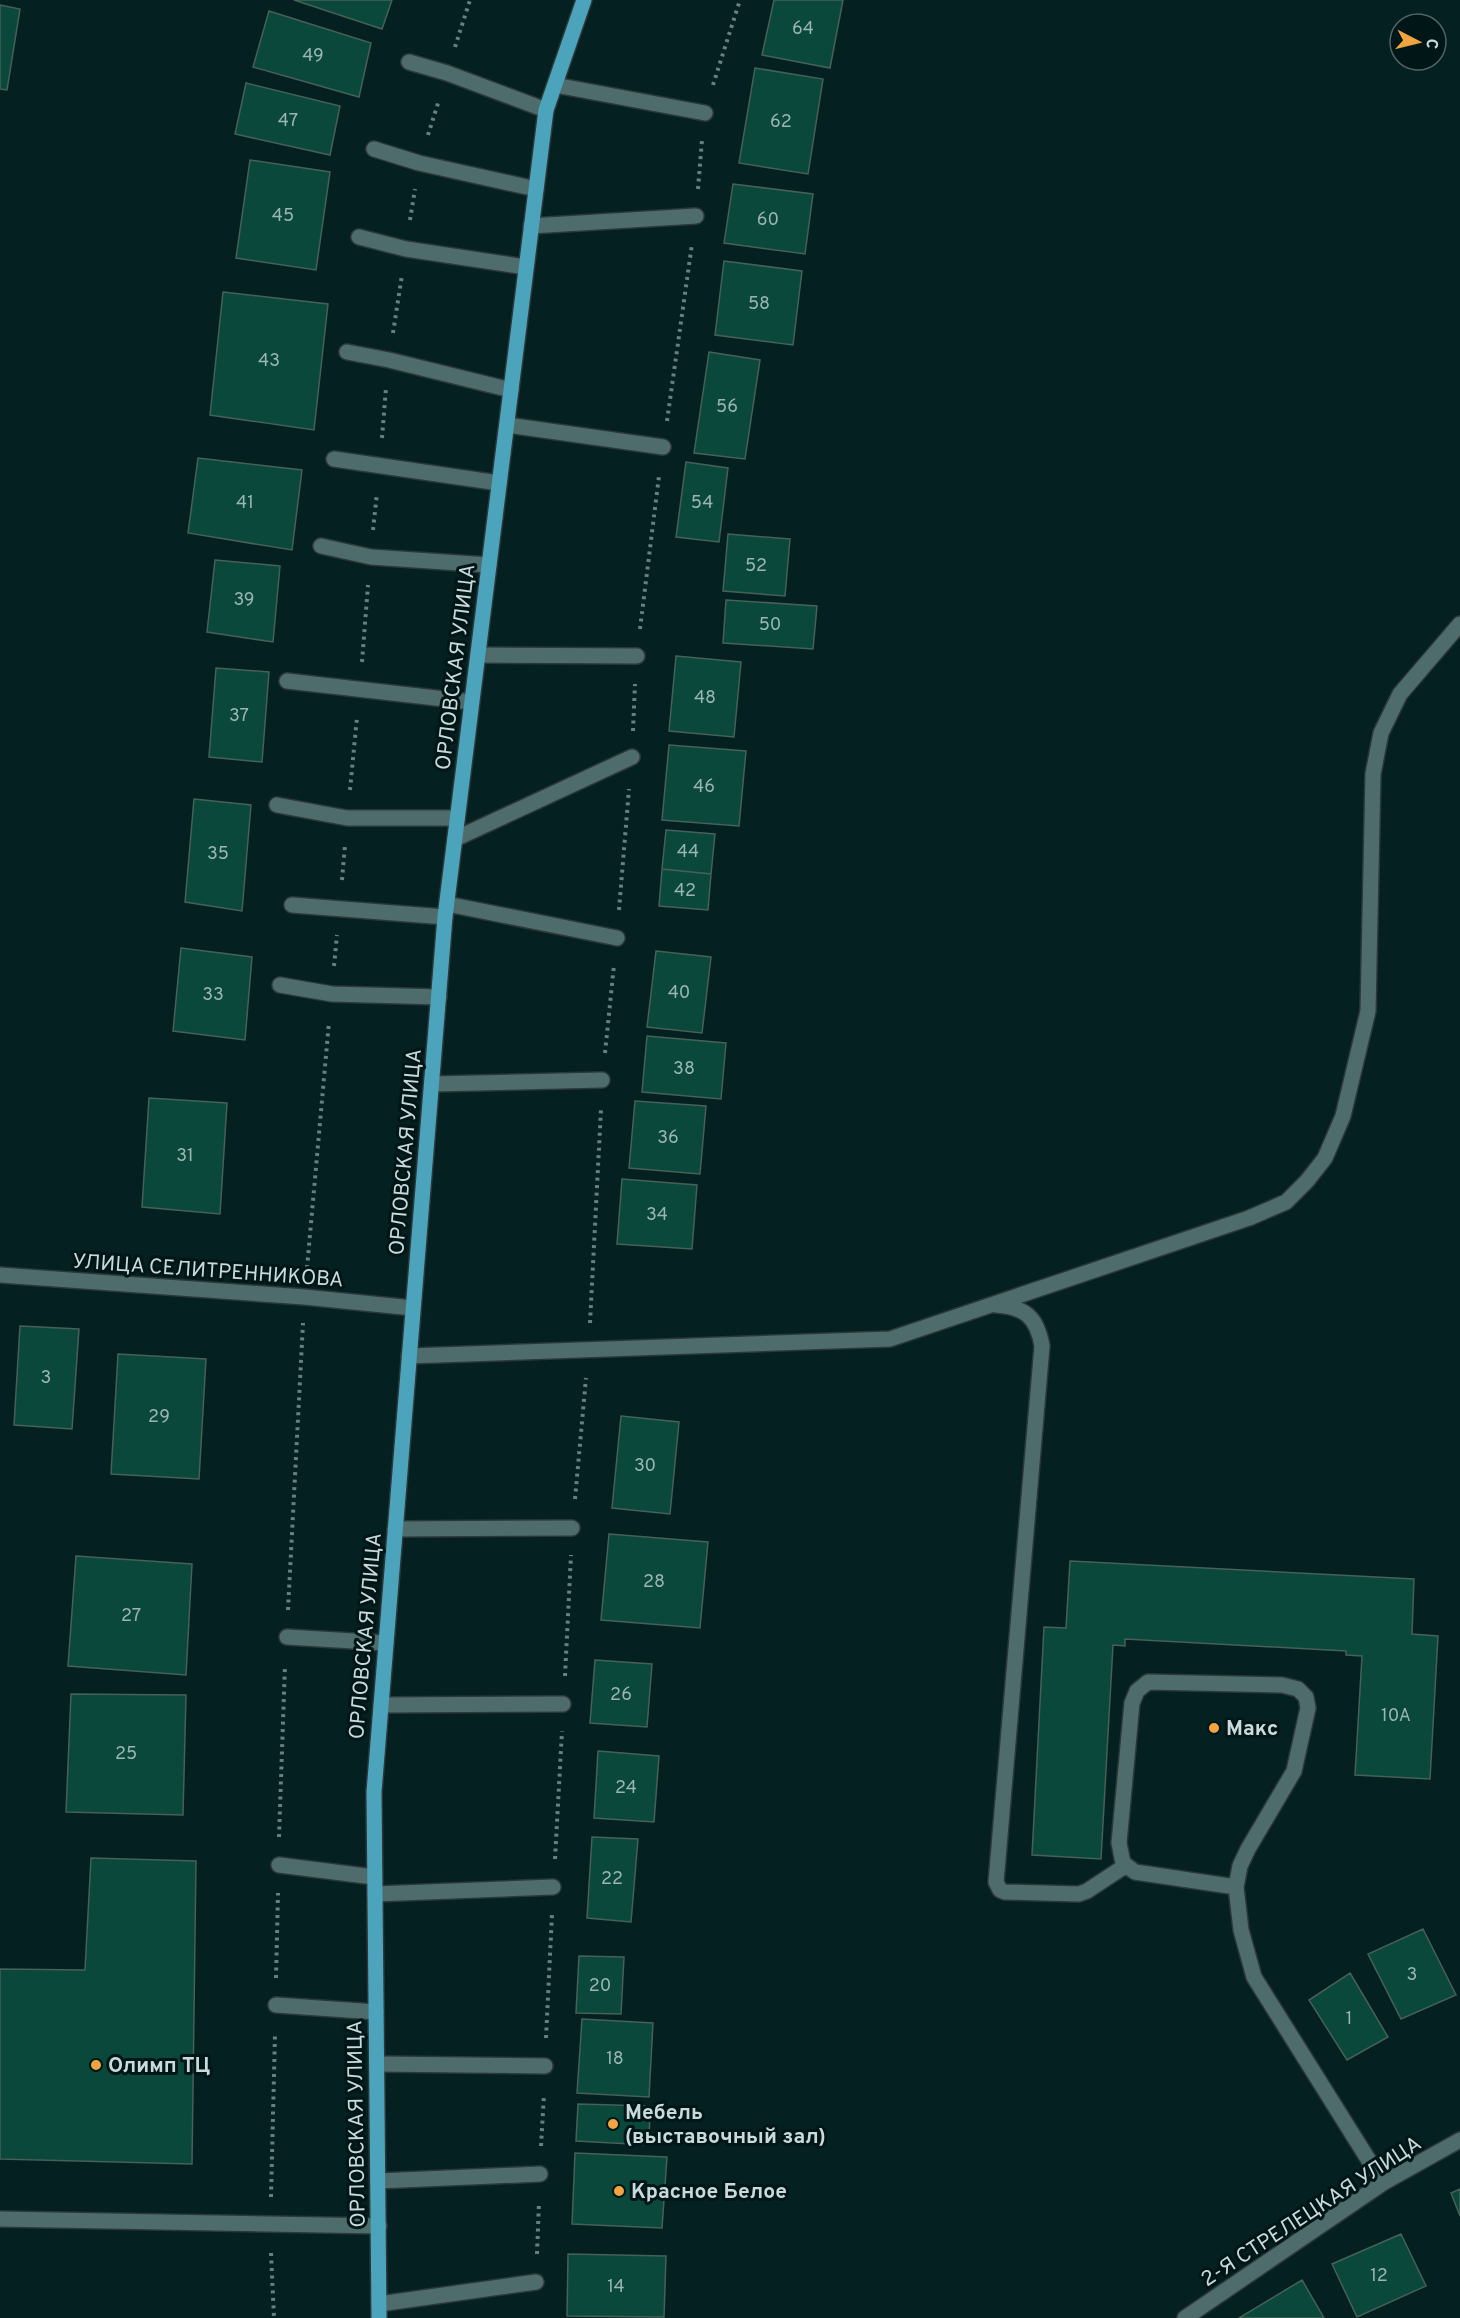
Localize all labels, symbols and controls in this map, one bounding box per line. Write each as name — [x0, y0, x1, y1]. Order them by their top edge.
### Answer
north arrow — [1388, 12, 1448, 72]
house number: 64 — [792, 18, 814, 41]
text: С — [1420, 37, 1441, 50]
house number: 49 — [302, 45, 324, 68]
house number: 47 — [278, 110, 298, 133]
house number: 62 — [770, 111, 792, 134]
house number: 45 — [272, 205, 294, 228]
house number: 60 — [757, 209, 779, 232]
house number: 58 — [748, 293, 770, 316]
house number: 43 — [258, 350, 280, 373]
house number: 56 — [716, 396, 738, 419]
house number: 41 — [236, 492, 254, 515]
house number: 54 — [691, 492, 713, 515]
house number: 52 — [745, 555, 767, 578]
street label: ОРЛОВСКАЯ УЛИЦА — [430, 563, 483, 772]
house number: 39 — [233, 589, 255, 612]
house number: 50 — [759, 614, 781, 637]
house number: 48 — [694, 687, 716, 710]
house number: 37 — [229, 705, 249, 728]
house number: 46 — [693, 776, 715, 799]
house number: 44 — [677, 841, 699, 864]
house number: 35 — [207, 843, 229, 866]
house number: 42 — [674, 880, 696, 903]
house number: 40 — [668, 982, 690, 1005]
house number: 33 — [202, 984, 224, 1007]
street label: ОРЛОВСКАЯ УЛИЦА — [384, 1048, 429, 1257]
house number: 38 — [673, 1058, 695, 1081]
house number: 36 — [657, 1127, 679, 1150]
house number: 31 — [176, 1145, 194, 1168]
house number: 34 — [646, 1204, 668, 1227]
street label: УЛИЦА СЕЛИТРЕННИКОВА — [71, 1249, 344, 1294]
house number: 3 — [41, 1367, 51, 1390]
house number: 29 — [148, 1406, 170, 1429]
house number: 30 — [634, 1455, 656, 1478]
street label: ОРЛОВСКАЯ УЛИЦА — [344, 1532, 389, 1741]
house number: 28 — [643, 1571, 665, 1594]
house number: 27 — [121, 1605, 141, 1628]
house number: 26 — [610, 1684, 632, 1707]
house number: 10А — [1381, 1705, 1411, 1728]
place label: Макс — [1226, 1716, 1278, 1743]
marker: Макс — [1207, 1721, 1221, 1735]
house number: 25 — [115, 1743, 137, 1766]
house number: 24 — [615, 1777, 637, 1800]
house number: 22 — [601, 1868, 623, 1891]
house number: 3 — [1407, 1964, 1417, 1987]
house number: 20 — [589, 1975, 611, 1998]
house number: 1 — [1346, 2008, 1352, 2031]
street label: ОРЛОВСКАЯ УЛИЦА — [342, 2020, 373, 2228]
house number: 18 — [606, 2048, 624, 2071]
place label: Олимп ТЦ — [108, 2053, 211, 2080]
marker: Олимп ТЦ — [89, 2058, 103, 2072]
place label: Мебель (выставочный зал) — [625, 2100, 826, 2151]
marker: Мебель (выставочный зал) — [606, 2117, 620, 2131]
street label: 2-Я СТРЕЛЕЦКАЯ УЛИЦА — [1197, 2131, 1427, 2294]
place label: Красное Белое — [631, 2179, 787, 2206]
marker: Красное Белое — [612, 2184, 626, 2198]
house number: 12 — [1370, 2265, 1388, 2288]
house number: 14 — [607, 2276, 625, 2299]

